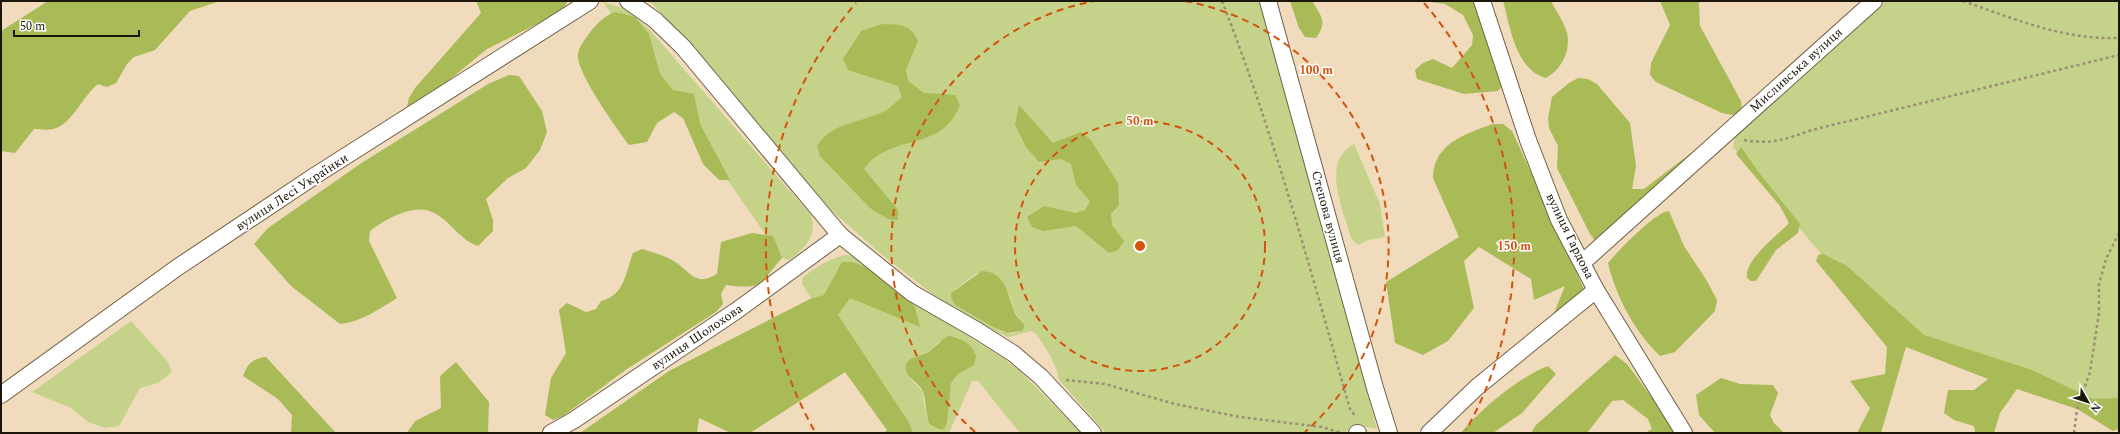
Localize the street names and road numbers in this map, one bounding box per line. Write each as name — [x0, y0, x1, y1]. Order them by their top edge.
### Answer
street label: Мисливська вулиця — [1745, 23, 1847, 117]
street label: вулиця Лесі Українки — [232, 148, 353, 236]
street label: Степова вулиця — [1306, 168, 1350, 266]
street label: вулиця Гардова — [1541, 190, 1600, 283]
street label: вулиця Шолохова — [647, 299, 747, 375]

